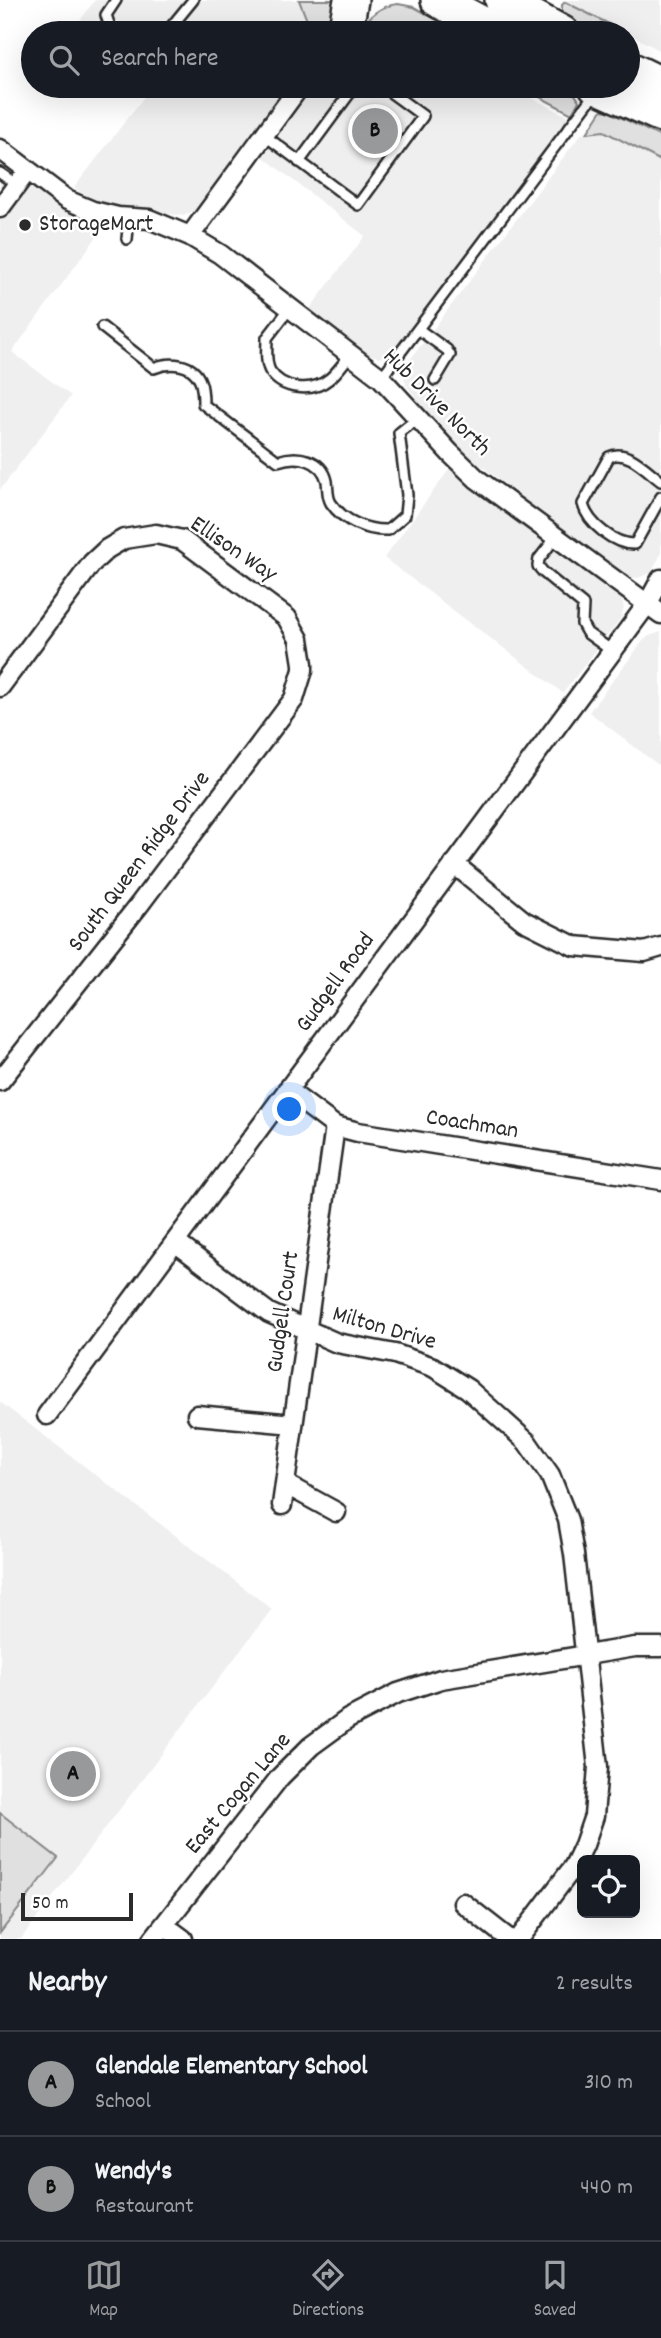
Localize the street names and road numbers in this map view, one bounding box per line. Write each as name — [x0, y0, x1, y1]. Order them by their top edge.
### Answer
street label: Hub Drive North — [374, 341, 498, 465]
street label: Ellison Way — [183, 508, 285, 592]
street label: South Queen Ridge Drive — [60, 764, 220, 960]
street label: Gudgell Road — [288, 926, 384, 1040]
street label: Coachman — [423, 1101, 521, 1149]
street label: Gudgell Court — [259, 1249, 309, 1375]
street label: Milton Drive — [328, 1298, 440, 1360]
street label: East Cogan Lane — [178, 1726, 300, 1862]

